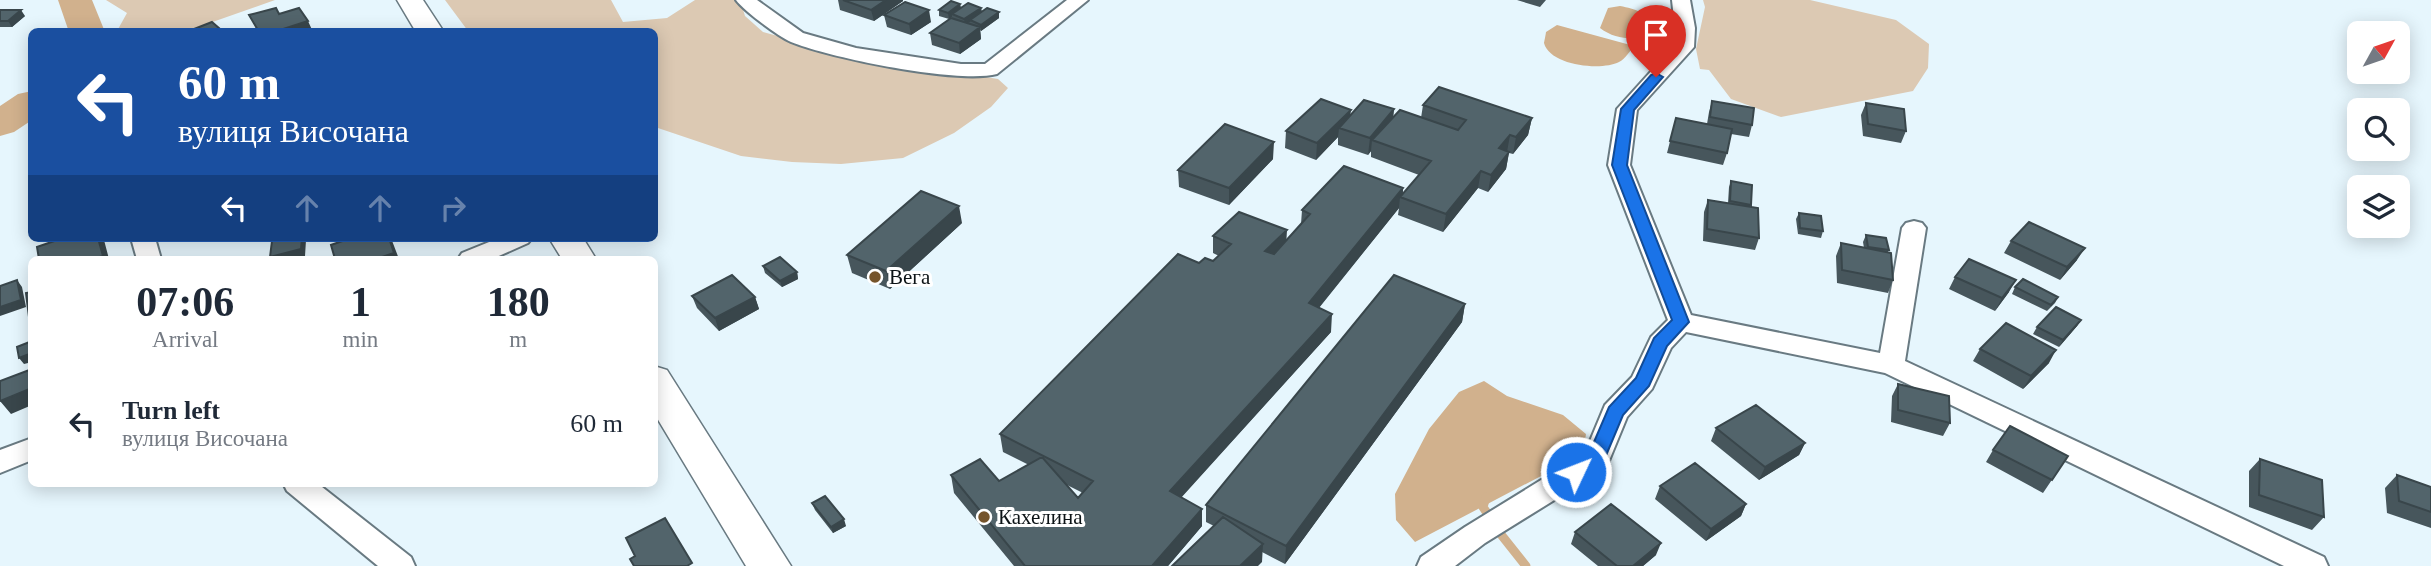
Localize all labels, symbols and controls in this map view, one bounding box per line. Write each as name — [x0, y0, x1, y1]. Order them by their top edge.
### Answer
pin — [1626, 5, 1686, 77]
icon: arrive — [1637, 16, 1675, 54]
north arrow — [2347, 21, 2410, 84]
map controls — [2347, 21, 2410, 238]
text: 60 m — [178, 55, 280, 110]
icon: left — [63, 56, 154, 147]
button: search — [2347, 98, 2410, 161]
text: вулиця Височана — [178, 113, 409, 149]
button: layers — [2347, 175, 2410, 238]
icon: left — [215, 189, 253, 227]
icon: ahead — [288, 189, 326, 227]
icon: ahead — [361, 189, 399, 227]
icon: right — [434, 189, 472, 227]
place label: Вега — [889, 265, 931, 289]
marker: Вега — [867, 269, 883, 285]
text: 07:06 — [136, 279, 234, 325]
text: 1 — [350, 279, 371, 325]
text: 180 — [487, 279, 550, 325]
text: Arrival — [152, 327, 219, 352]
text: min — [343, 327, 378, 352]
text: m — [509, 327, 527, 352]
text: Turn left — [122, 396, 220, 425]
icon: left — [63, 405, 101, 443]
text: 60 m — [570, 409, 623, 438]
text: вулиця Височана — [122, 426, 288, 451]
position arrow — [1539, 435, 1613, 509]
place label: Кахелина — [998, 505, 1083, 529]
marker: Кахелина — [976, 509, 992, 525]

